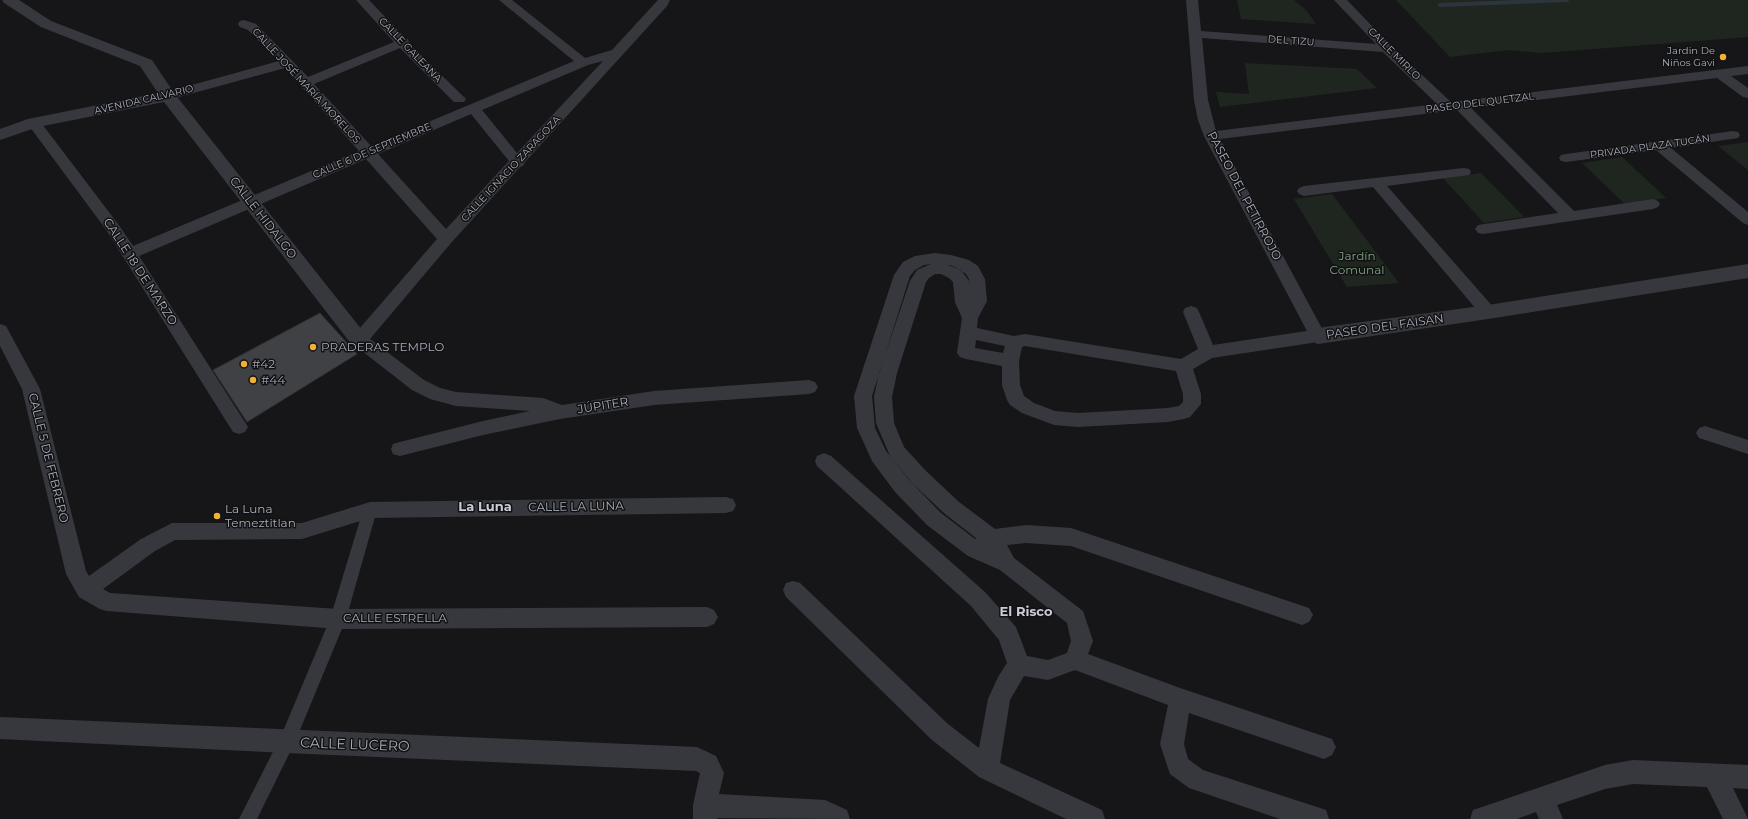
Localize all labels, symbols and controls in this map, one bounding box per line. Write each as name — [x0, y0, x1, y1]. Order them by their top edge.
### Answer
street label: CALLE GALEANA — [376, 15, 444, 85]
street label: CALLE MIRLO — [1365, 25, 1423, 83]
street label: CALLE JOSÉ MARÍA MORELOS — [249, 26, 363, 146]
street label: DEL TIZU — [1267, 33, 1315, 49]
place label: Jardin De Niños Gavi — [1662, 45, 1715, 68]
marker: Jardin De Niños Gavi — [1718, 52, 1728, 62]
street label: AVENIDA CALVARIO — [93, 83, 195, 117]
street label: PASEO DEL QUETZAL — [1425, 90, 1535, 116]
street label: CALLE IGNACIO ZARAGOZA — [459, 114, 563, 224]
street label: CALLE 6 DE SEPTIEMBRE — [311, 121, 433, 181]
street label: PASEO DEL PETIRROJO — [1204, 129, 1284, 263]
street label: PRIVADA PLAZA TUCÁN — [1589, 133, 1711, 161]
street label: CALLE HIDALGO — [226, 174, 300, 262]
street label: CALLE 18 DE MARZO — [100, 216, 180, 328]
park label: Jardín Comunal — [1330, 249, 1384, 277]
street label: PASEO DEL FAISAN — [1325, 312, 1445, 342]
place label: PRADERAS TEMPLO — [321, 340, 444, 354]
marker: PRADERAS TEMPLO — [308, 342, 318, 352]
place label: #42 — [252, 357, 275, 371]
marker: #42 — [239, 359, 249, 369]
place label: #44 — [261, 373, 285, 387]
marker: #44 — [248, 375, 258, 385]
street label: CALLE 5 DE FEBRERO — [25, 392, 71, 524]
street label: JÚPITER — [577, 395, 629, 417]
district label: La Luna — [458, 499, 512, 515]
street label: CALLE LA LUNA — [528, 499, 624, 515]
place label: La Luna Temeztitlan — [225, 502, 296, 530]
marker: La Luna Temeztitlan — [212, 511, 222, 521]
district label: El Risco — [1000, 604, 1052, 620]
street label: CALLE ESTRELLA — [343, 611, 447, 625]
street label: CALLE LUCERO — [300, 735, 410, 755]

